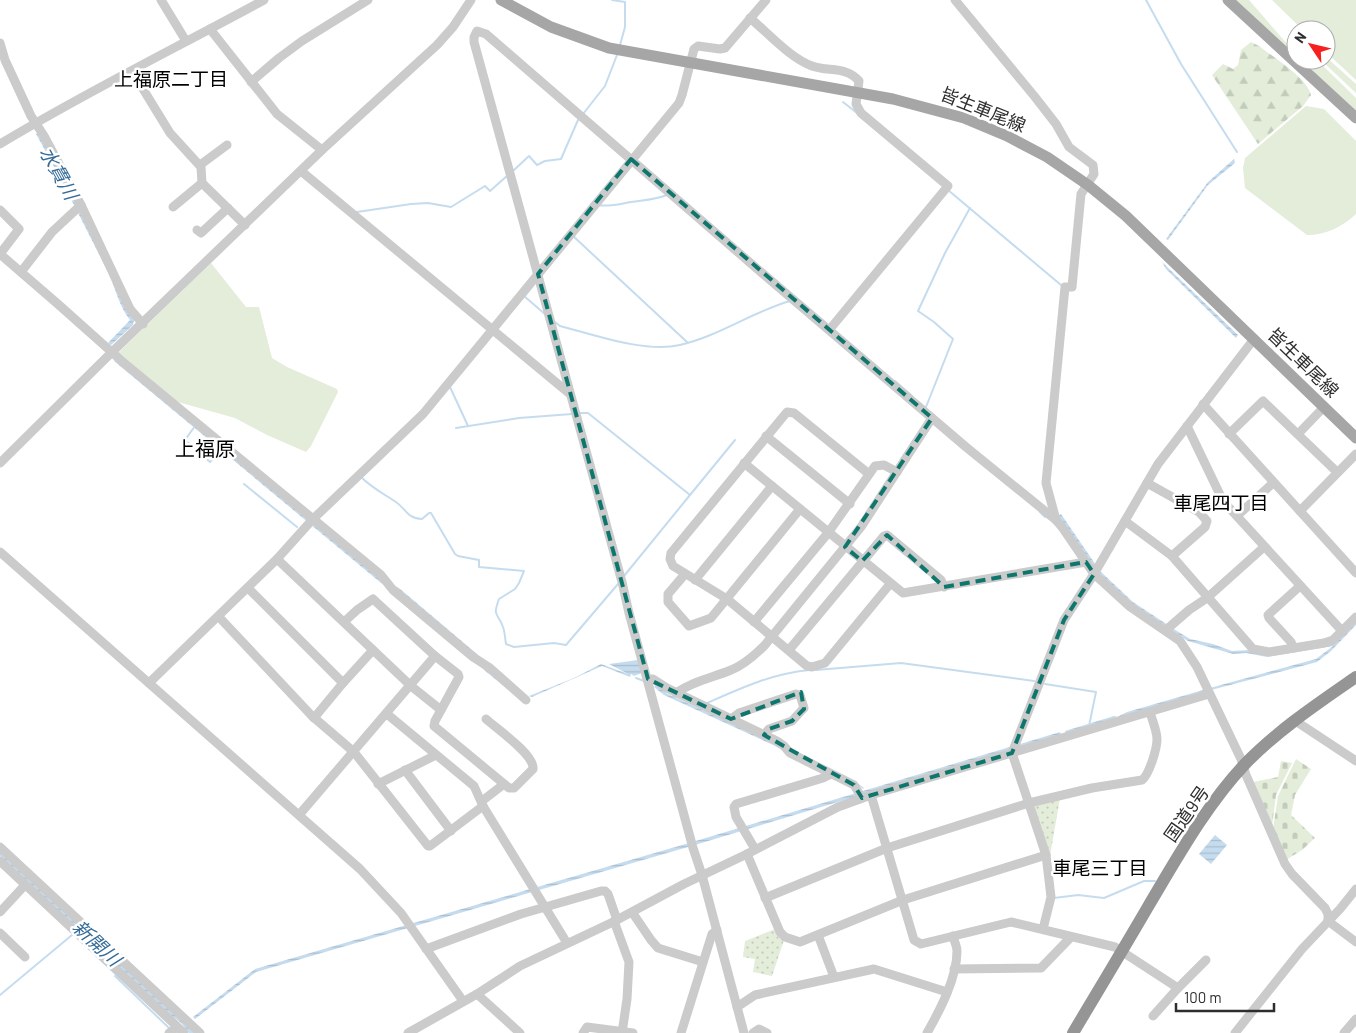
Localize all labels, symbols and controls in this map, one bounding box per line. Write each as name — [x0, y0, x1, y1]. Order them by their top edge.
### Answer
north arrow — [1286, 20, 1336, 70]
text: N — [1290, 29, 1310, 46]
district label: 上福原二丁目 — [114, 67, 228, 90]
street label: 皆生車尾線 — [938, 82, 1029, 136]
water label: 水貫川 — [36, 142, 84, 205]
street label: 皆生車尾線 — [1264, 323, 1344, 401]
district label: 上福原 — [175, 436, 235, 460]
district label: 車尾四丁目 — [1173, 491, 1269, 514]
street label: 国道9号 — [1159, 781, 1213, 846]
district label: 車尾三丁目 — [1052, 856, 1148, 879]
water label: 新開川 — [69, 915, 127, 972]
scale bar — [1176, 980, 1274, 1012]
text: 100 m — [1184, 988, 1222, 1006]

